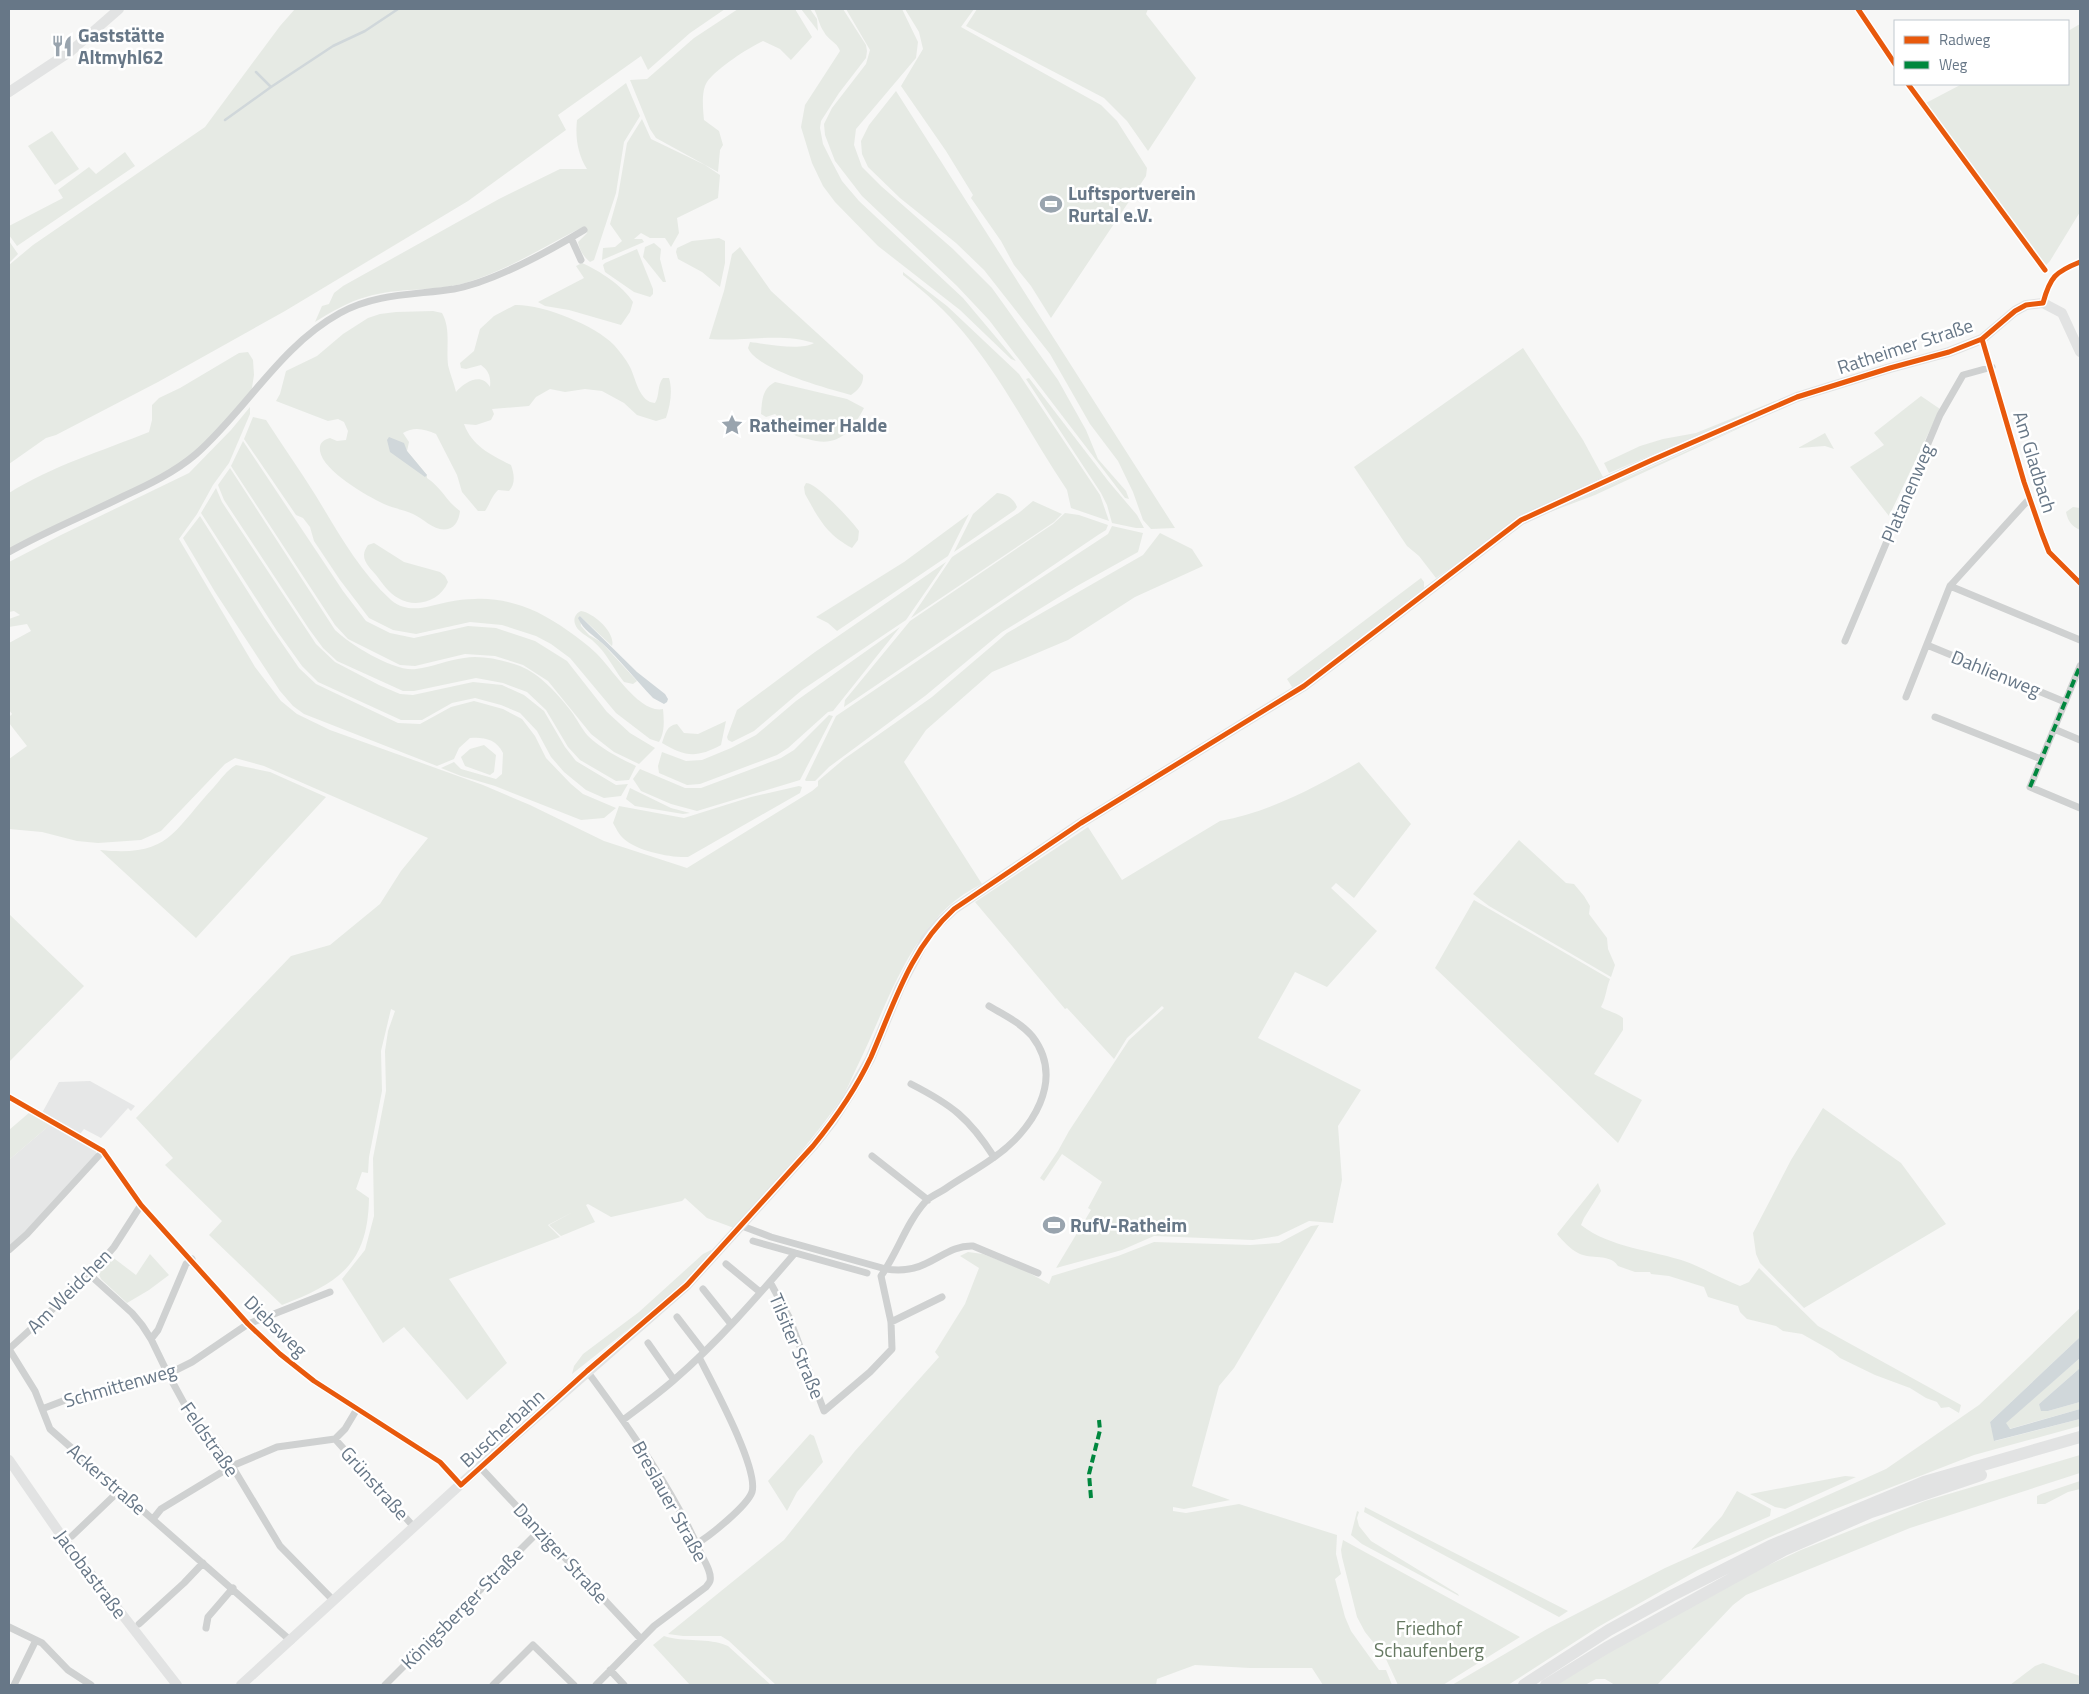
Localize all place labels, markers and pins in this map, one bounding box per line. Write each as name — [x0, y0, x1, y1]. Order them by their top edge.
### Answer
place label: Gaststätte Altmyhl62 — [78, 20, 165, 71]
restaurant icon: Gaststätte Altmyhl62 — [49, 33, 75, 59]
place label: Luftsportverein Rurtal e.V. — [1068, 178, 1196, 229]
sports icon: Luftsportverein Rurtal e.V. — [1038, 191, 1064, 217]
place label: Ratheimer Halde — [749, 410, 887, 439]
place icon: Ratheimer Halde — [719, 412, 745, 438]
place label: RufV-Ratheim — [1070, 1210, 1187, 1239]
sports icon: RufV-Ratheim — [1041, 1212, 1067, 1238]

